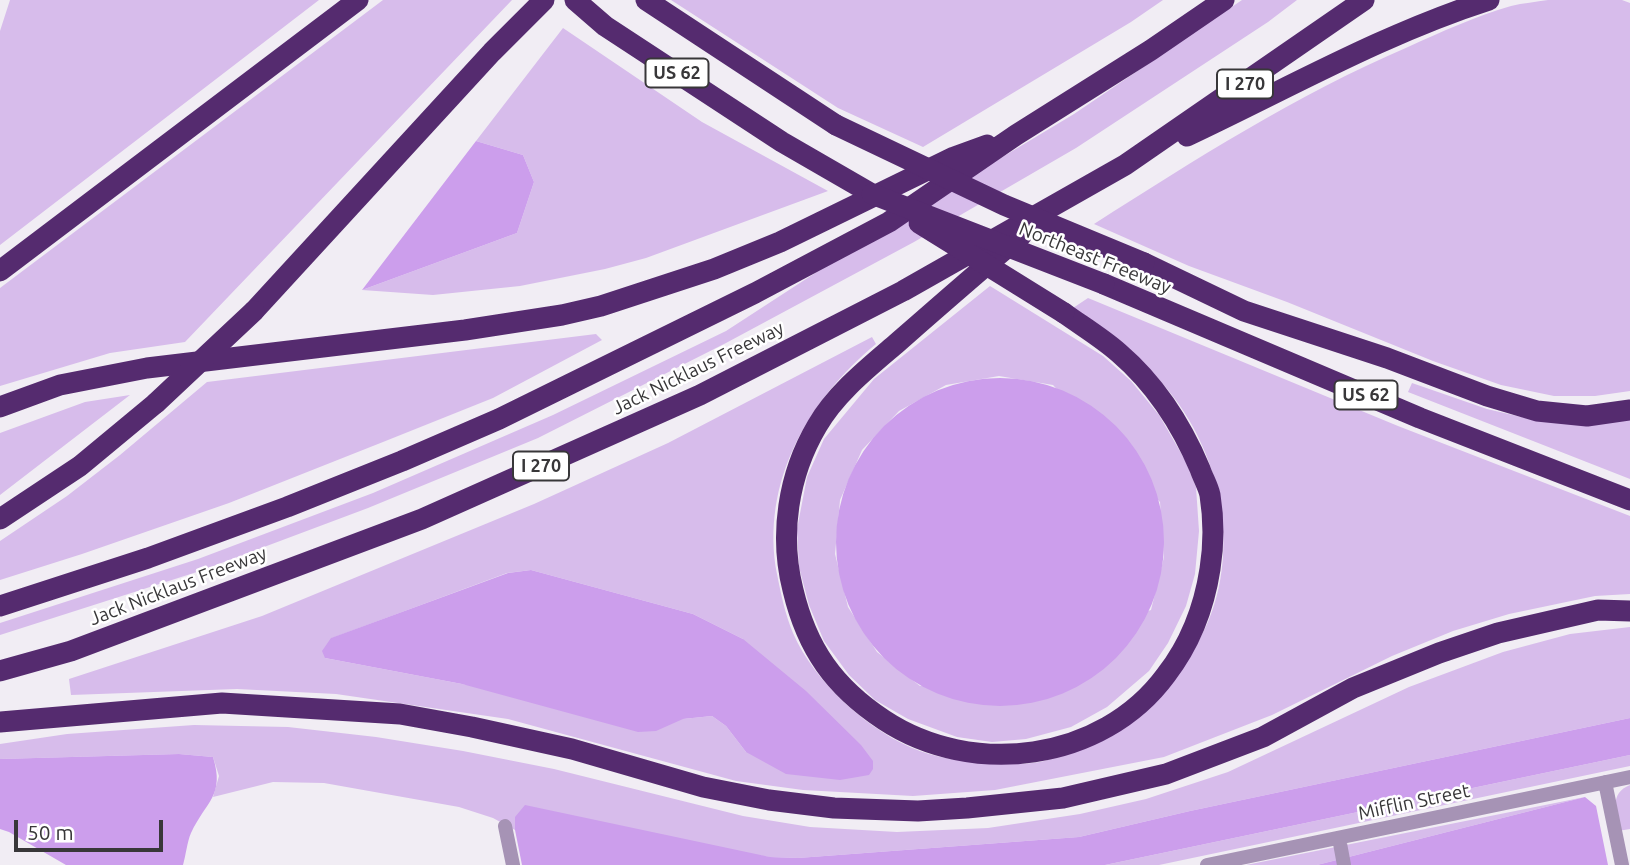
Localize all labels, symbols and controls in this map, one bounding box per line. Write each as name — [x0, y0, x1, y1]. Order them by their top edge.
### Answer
road number: US 62 — [646, 58, 708, 88]
road number: I 270 — [1217, 70, 1273, 98]
street label: Northeast Freeway — [1016, 217, 1174, 299]
street label: Jack Nicklaus Freeway — [608, 317, 788, 419]
road number: US 62 — [1334, 380, 1398, 410]
road number: I 270 — [513, 452, 569, 480]
street label: Jack Nicklaus Freeway — [86, 542, 270, 630]
street label: Mifflin Street — [1356, 779, 1472, 825]
scale bar — [18, 806, 166, 850]
text: 50 m — [27, 820, 74, 844]

